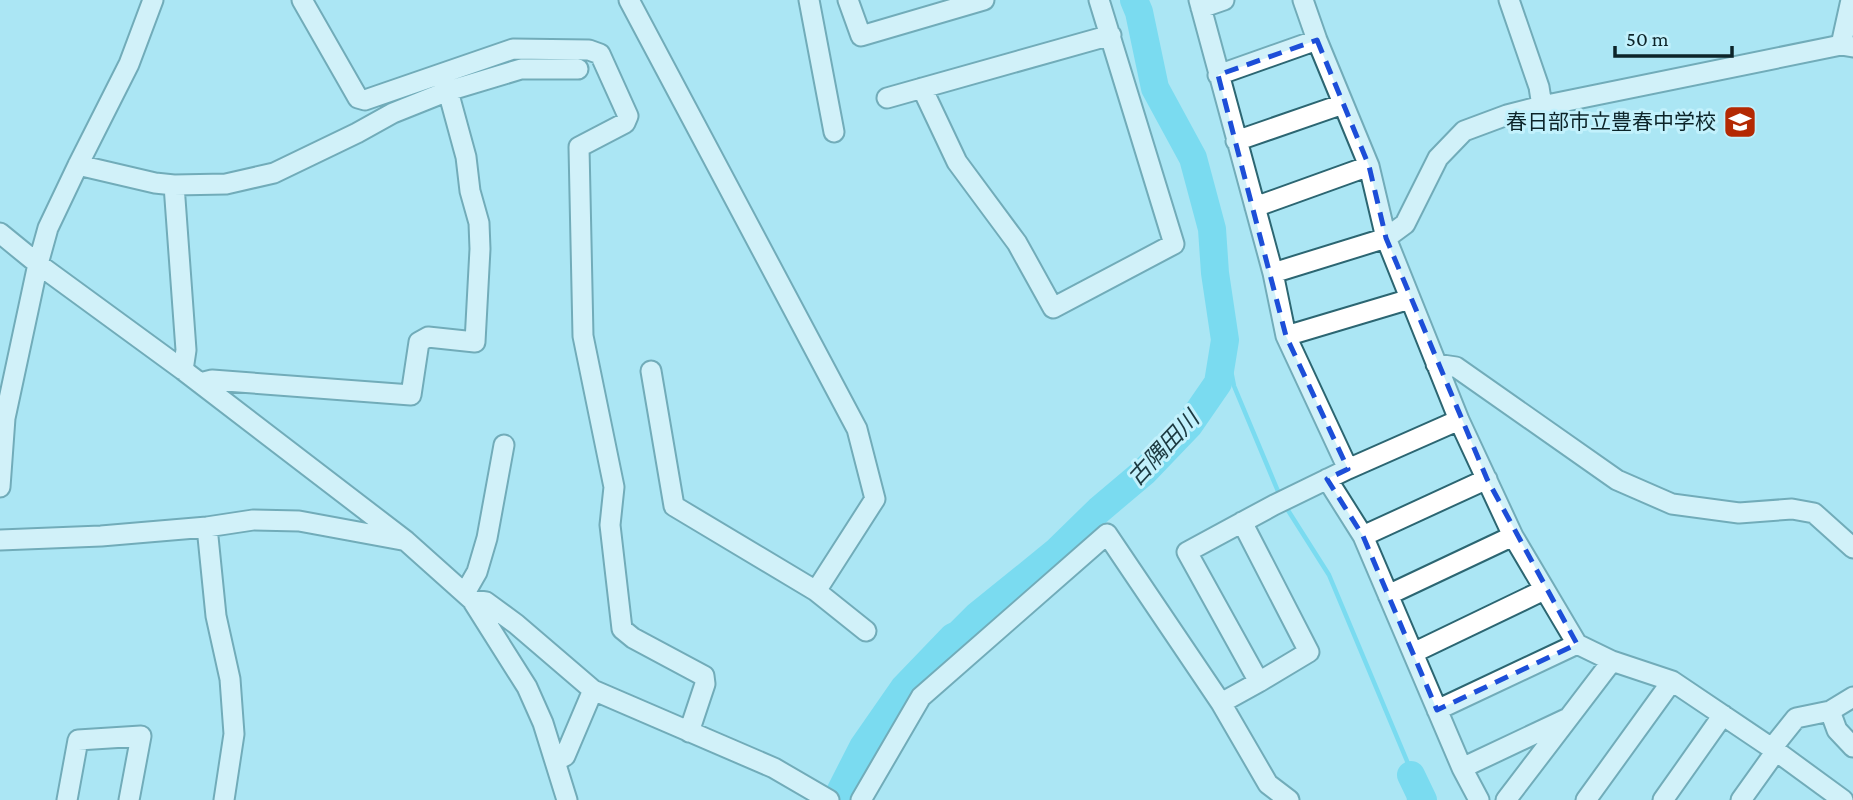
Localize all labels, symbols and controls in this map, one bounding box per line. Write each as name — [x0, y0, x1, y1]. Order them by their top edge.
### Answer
scale bar — [1615, 14, 1732, 58]
text: 50 m — [1626, 27, 1669, 51]
school or university icon: 春日部市立豊春中学校 — [1721, 103, 1759, 141]
place label: 春日部市立豊春中学校 — [1506, 110, 1716, 134]
water label: 古隅田川 — [1122, 403, 1206, 491]

